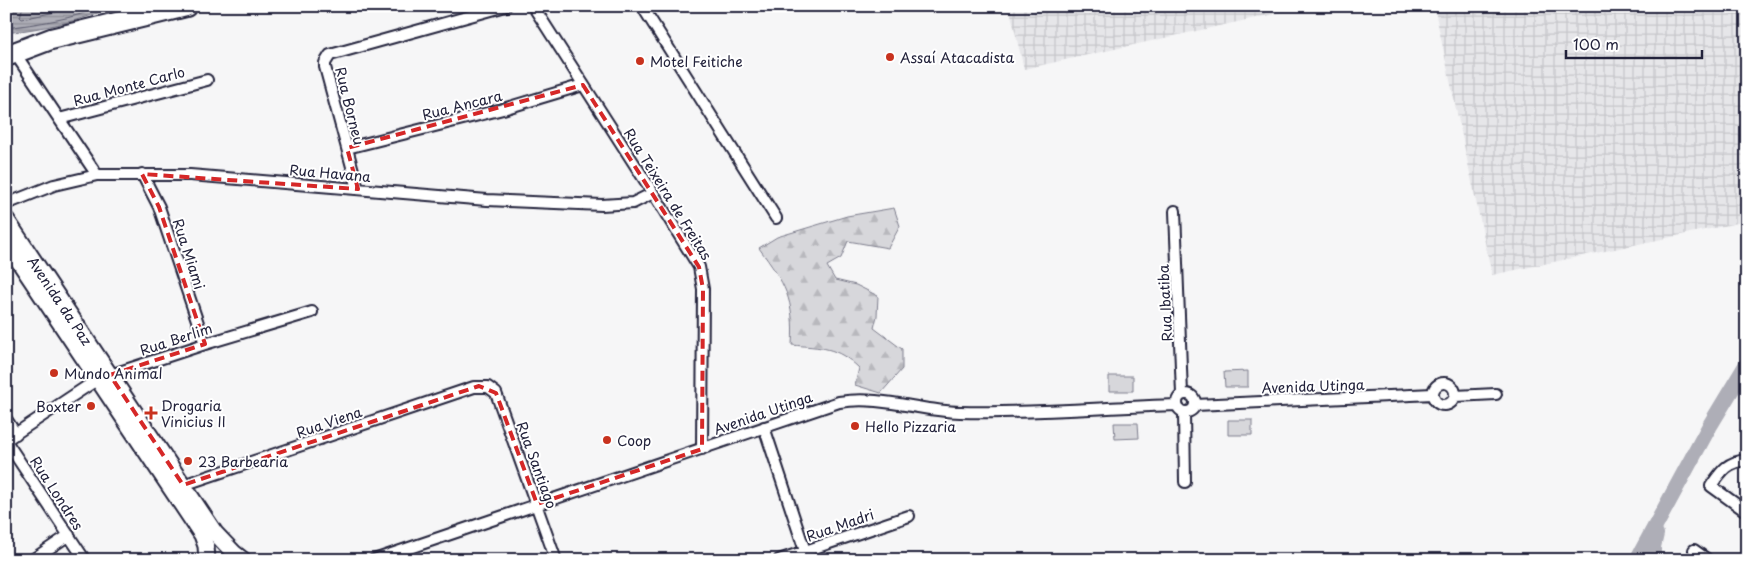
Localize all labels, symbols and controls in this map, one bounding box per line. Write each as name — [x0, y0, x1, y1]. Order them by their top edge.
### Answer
scale bar — [1566, 28, 1702, 60]
text: 100 m — [1573, 32, 1619, 55]
place label: Assaí Atacadista — [900, 47, 1014, 68]
place label: Motel Feitiche — [650, 51, 743, 72]
marker: Assaí Atacadista — [884, 51, 896, 63]
marker: Motel Feitiche — [634, 55, 646, 67]
street label: Rua Monte Carlo — [71, 61, 187, 111]
street label: Rua Borneu — [330, 65, 370, 147]
street label: Rua Ancara — [420, 85, 504, 125]
street label: Rua Teixeira de Freitas — [619, 124, 717, 264]
street label: Rua Havana — [288, 159, 372, 187]
street label: Rua Miami — [168, 216, 210, 292]
street label: Avenida da Paz — [23, 252, 98, 350]
street label: Rua Ibatiba — [1152, 264, 1178, 342]
street label: Rua Berlim — [137, 317, 215, 361]
place label: Mundo Animal — [64, 363, 162, 384]
marker: Mundo Animal — [48, 367, 60, 379]
street label: Avenida Utinga — [1261, 374, 1365, 398]
street label: Avenida Utinga — [711, 386, 815, 440]
place label: Drogaria Vinicius II — [161, 395, 226, 432]
place label: Boxter — [36, 396, 81, 417]
marker: Boxter — [85, 400, 97, 412]
street label: Rua Viena — [293, 401, 365, 443]
marker: Drogaria Vinicius II — [145, 407, 157, 419]
place label: Hello Pizzaria — [865, 416, 956, 437]
street label: Rua Santiago — [512, 419, 562, 511]
marker: Hello Pizzaria — [849, 420, 861, 432]
place label: Coop — [617, 430, 651, 451]
marker: Coop — [601, 434, 613, 446]
place label: 23 Barbearia — [198, 451, 288, 472]
street label: Rua Londres — [25, 452, 89, 534]
marker: 23 Barbearia — [182, 455, 194, 467]
street label: Rua Madri — [803, 504, 877, 546]

